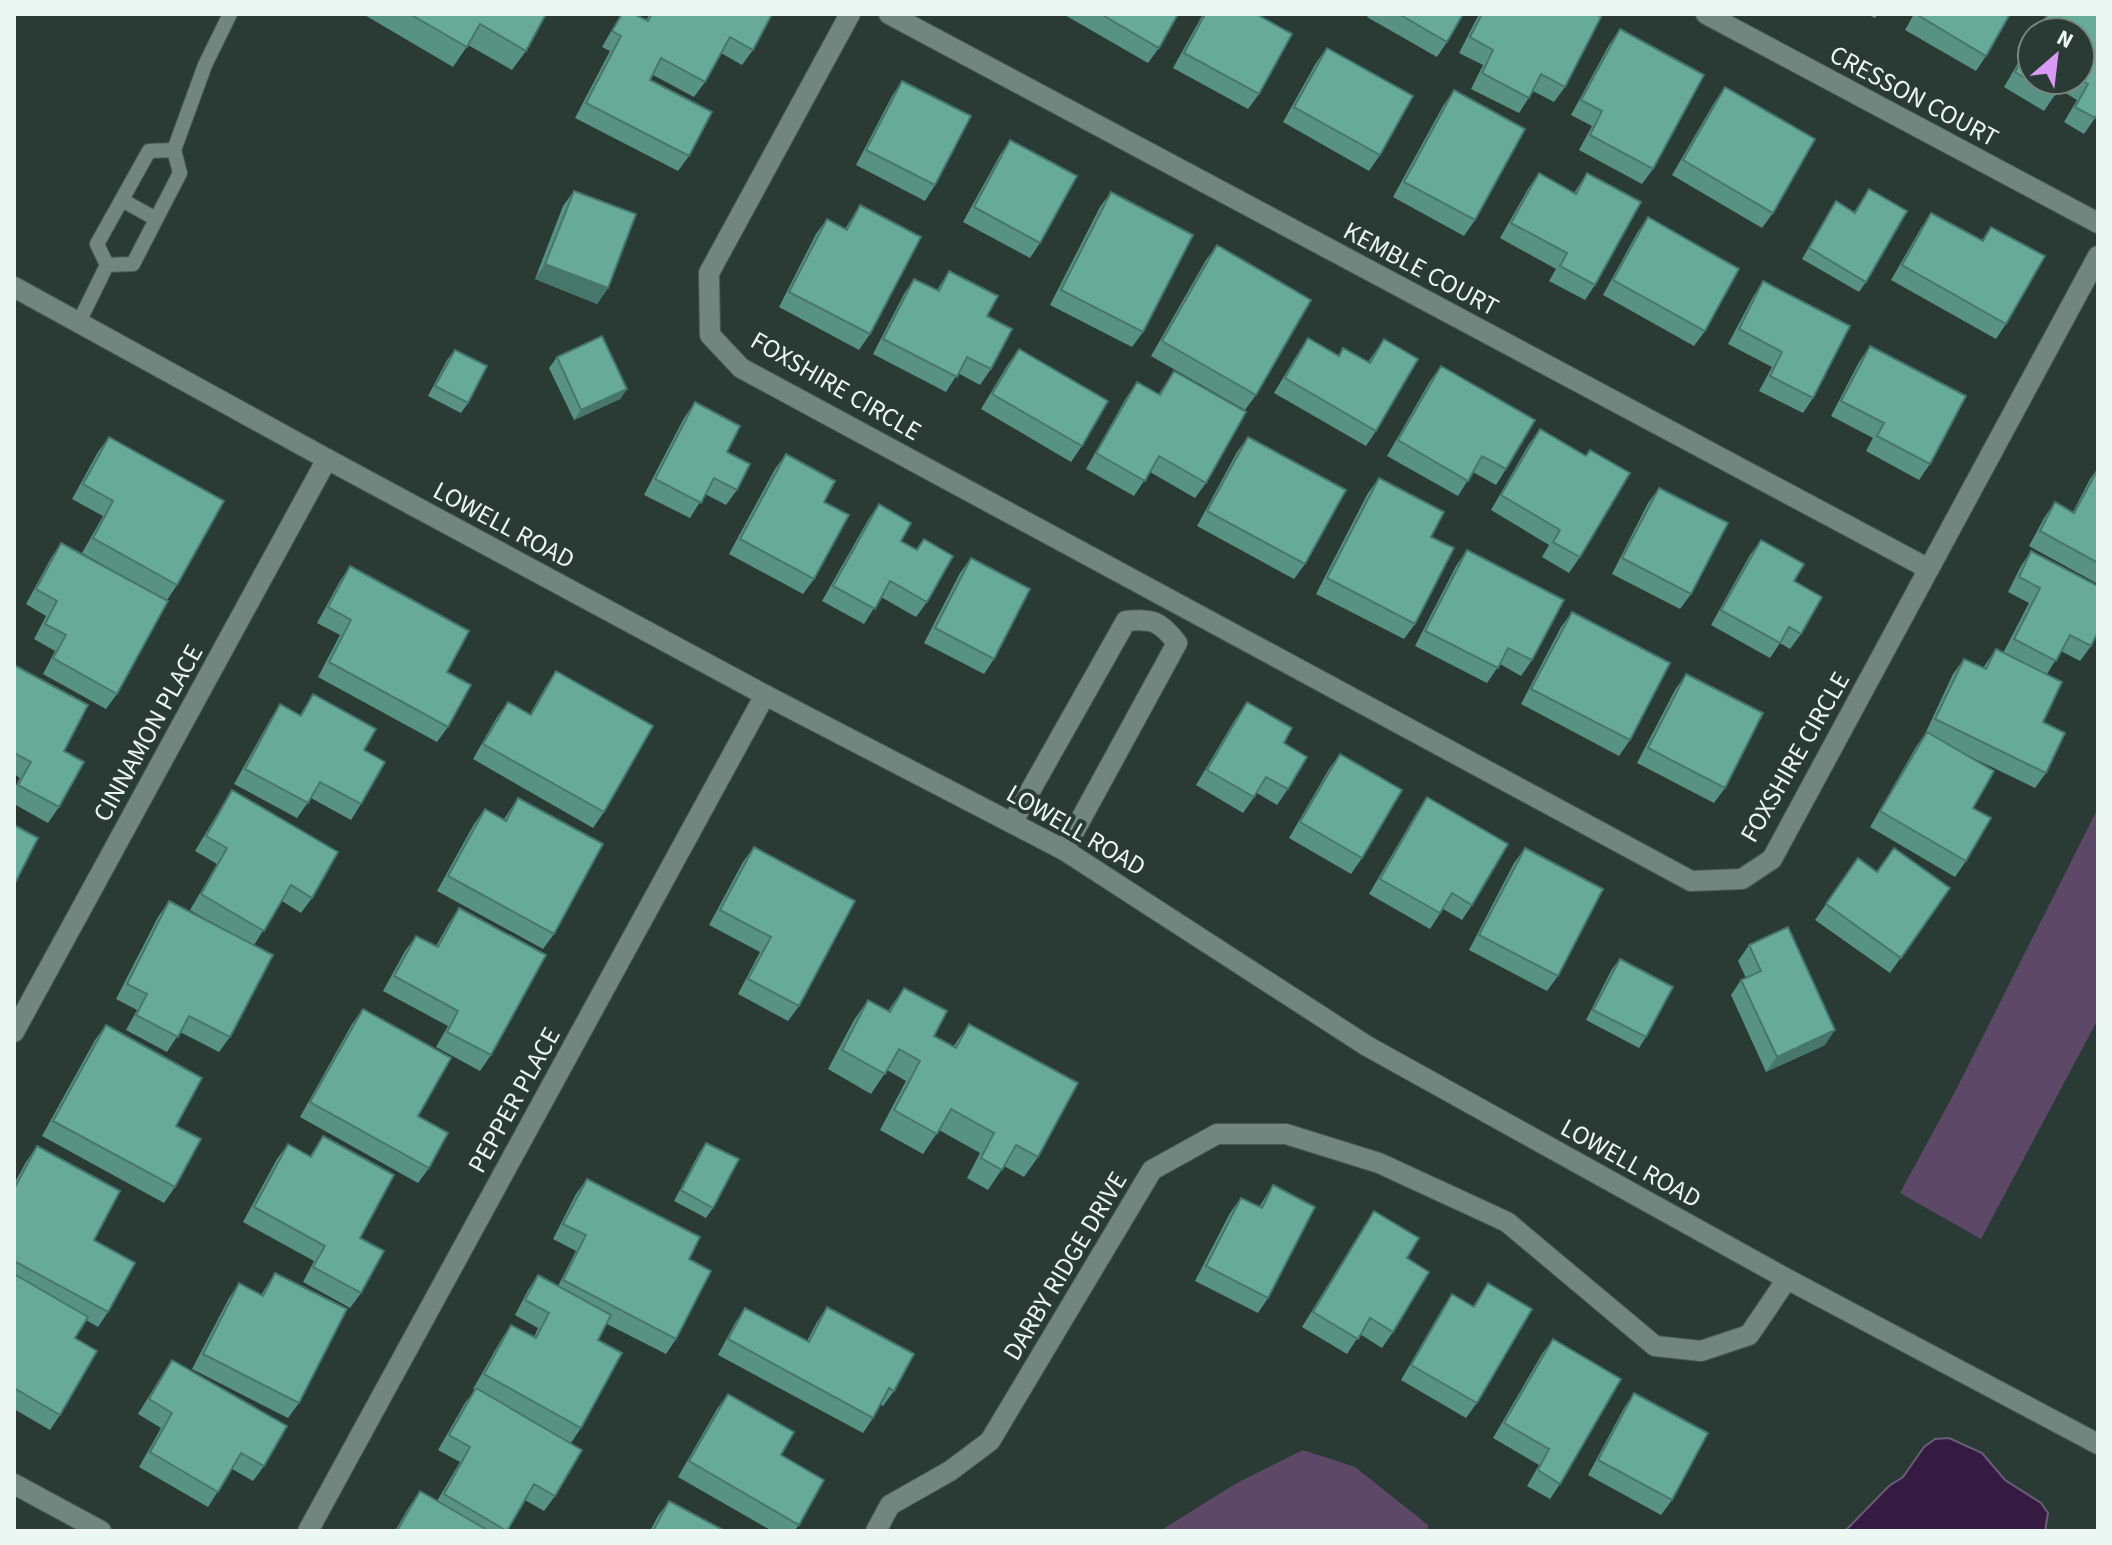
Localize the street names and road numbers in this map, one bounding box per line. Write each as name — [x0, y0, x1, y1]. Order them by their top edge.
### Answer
street label: CRESSON COURT — [1823, 36, 2005, 156]
street label: KEMBLE COURT — [1337, 213, 1505, 326]
street label: FOXSHIRE CIRCLE — [744, 322, 928, 450]
street label: LOWELL ROAD — [427, 472, 581, 578]
street label: CINNAMON PLACE — [84, 638, 212, 828]
street label: FOXSHIRE CIRCLE — [1731, 665, 1859, 849]
street label: LOWELL ROAD — [999, 775, 1153, 885]
street label: PEPPER PLACE — [459, 1020, 569, 1180]
street label: LOWELL ROAD — [1554, 1109, 1708, 1217]
street label: DARBY RIDGE DRIVE — [994, 1165, 1136, 1367]

